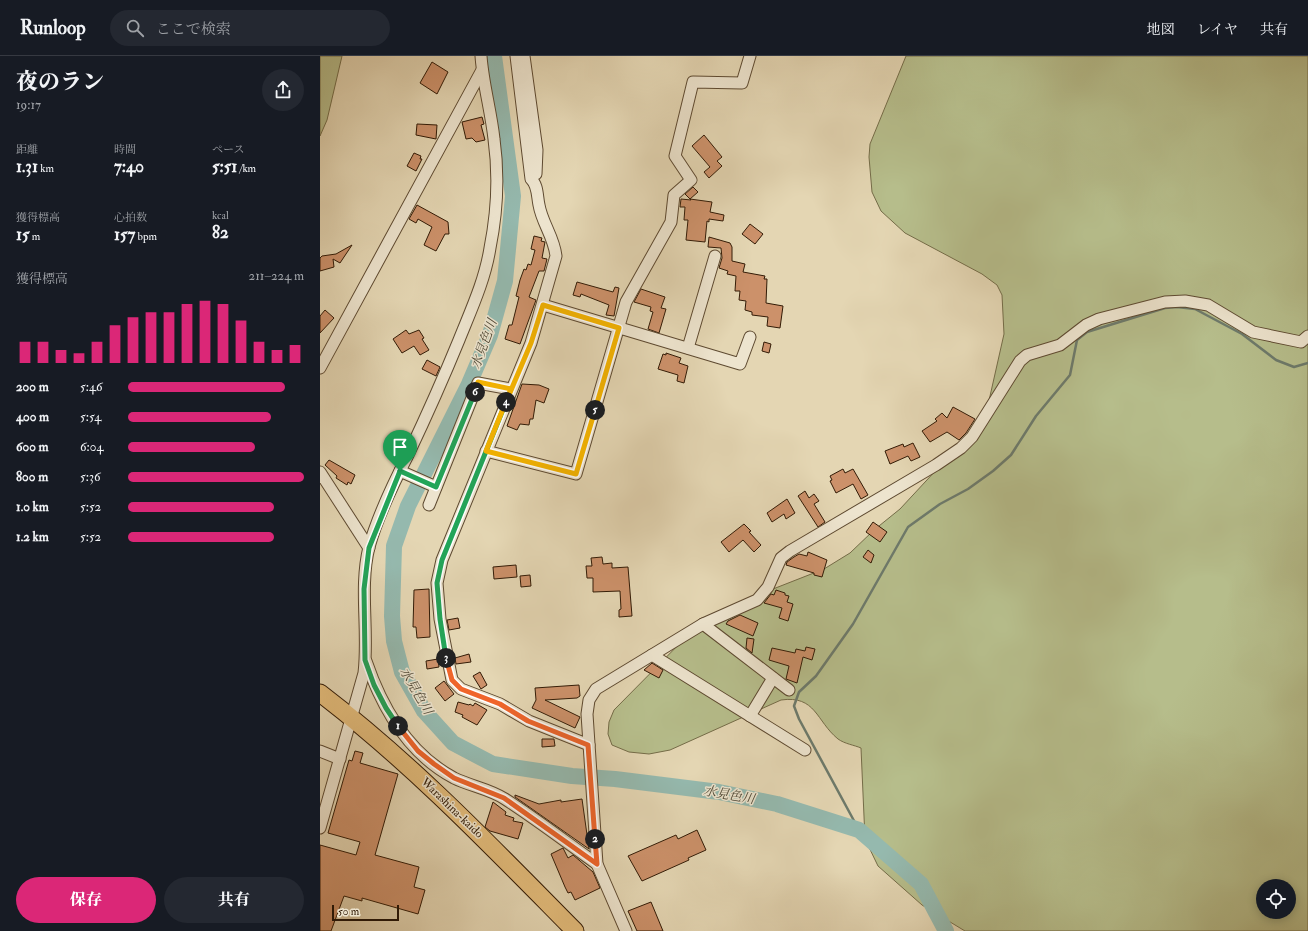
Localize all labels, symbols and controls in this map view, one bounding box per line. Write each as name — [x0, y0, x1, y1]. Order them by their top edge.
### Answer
search box — [110, 10, 390, 46]
text: Runloop — [20, 16, 86, 40]
icon: search — [124, 17, 146, 39]
text: ここで検索 — [156, 20, 231, 39]
text: 地図 — [1147, 21, 1175, 38]
text: レイヤ — [1197, 21, 1238, 38]
text: 共有 — [1260, 21, 1288, 38]
text: 夜のラン — [16, 68, 104, 96]
button: share — [262, 69, 304, 111]
text: 19:17 — [16, 97, 41, 113]
text: 距離 — [16, 143, 38, 156]
text: 時間 — [114, 143, 136, 156]
text: ペース — [212, 143, 244, 156]
text: 1.31 — [16, 156, 38, 177]
text: 7:40 — [114, 156, 144, 177]
text: 5:51 — [212, 156, 237, 177]
text: km — [38, 162, 54, 175]
text: /km — [237, 162, 256, 175]
text: kcal — [212, 209, 229, 222]
text: 獲得標高 — [16, 211, 60, 224]
text: 心拍数 — [114, 211, 147, 224]
text: 82 — [212, 222, 229, 243]
text: 15 — [16, 224, 30, 245]
text: 157 — [114, 224, 135, 245]
text: m — [30, 230, 40, 243]
text: bpm — [135, 230, 157, 243]
text: 211–224 m — [249, 268, 304, 284]
text: 獲得標高 — [16, 271, 68, 287]
water label: 水見色川 — [468, 315, 501, 371]
text: 200 m — [16, 379, 49, 395]
text: 5:46 — [80, 379, 103, 395]
pin: 6 — [465, 382, 485, 402]
text: 6 — [472, 385, 478, 398]
pin: 4 — [496, 392, 516, 412]
text: 4 — [503, 395, 509, 408]
pin: 5 — [585, 400, 605, 420]
text: 5 — [593, 403, 597, 416]
text: 400 m — [16, 409, 49, 425]
text: 5:54 — [80, 409, 101, 425]
pin — [383, 430, 417, 471]
icon: arrive — [389, 436, 411, 458]
text: 600 m — [16, 439, 49, 455]
text: 6:04 — [80, 439, 103, 455]
text: 800 m — [16, 469, 48, 485]
text: 5:36 — [80, 469, 100, 485]
text: 1.0 km — [16, 499, 49, 515]
text: 5:52 — [80, 499, 101, 515]
text: 1.2 km — [16, 529, 49, 545]
text: 5:52 — [80, 529, 101, 545]
pin: 3 — [436, 648, 456, 668]
text: 3 — [444, 651, 448, 664]
water label: 水見色川 — [396, 664, 437, 719]
pin: 1 — [388, 716, 408, 736]
text: 1 — [396, 719, 400, 732]
street label: Warashina-kaido — [417, 774, 486, 842]
water label: 水見色川 — [702, 783, 758, 808]
pin: 2 — [585, 829, 605, 849]
text: 2 — [592, 832, 598, 845]
button: 保存 — [16, 877, 156, 923]
button: 共有 — [164, 877, 304, 923]
map controls — [1256, 879, 1296, 919]
button: locate — [1256, 879, 1296, 919]
scale bar — [332, 903, 399, 922]
text: 50 m — [338, 905, 359, 918]

